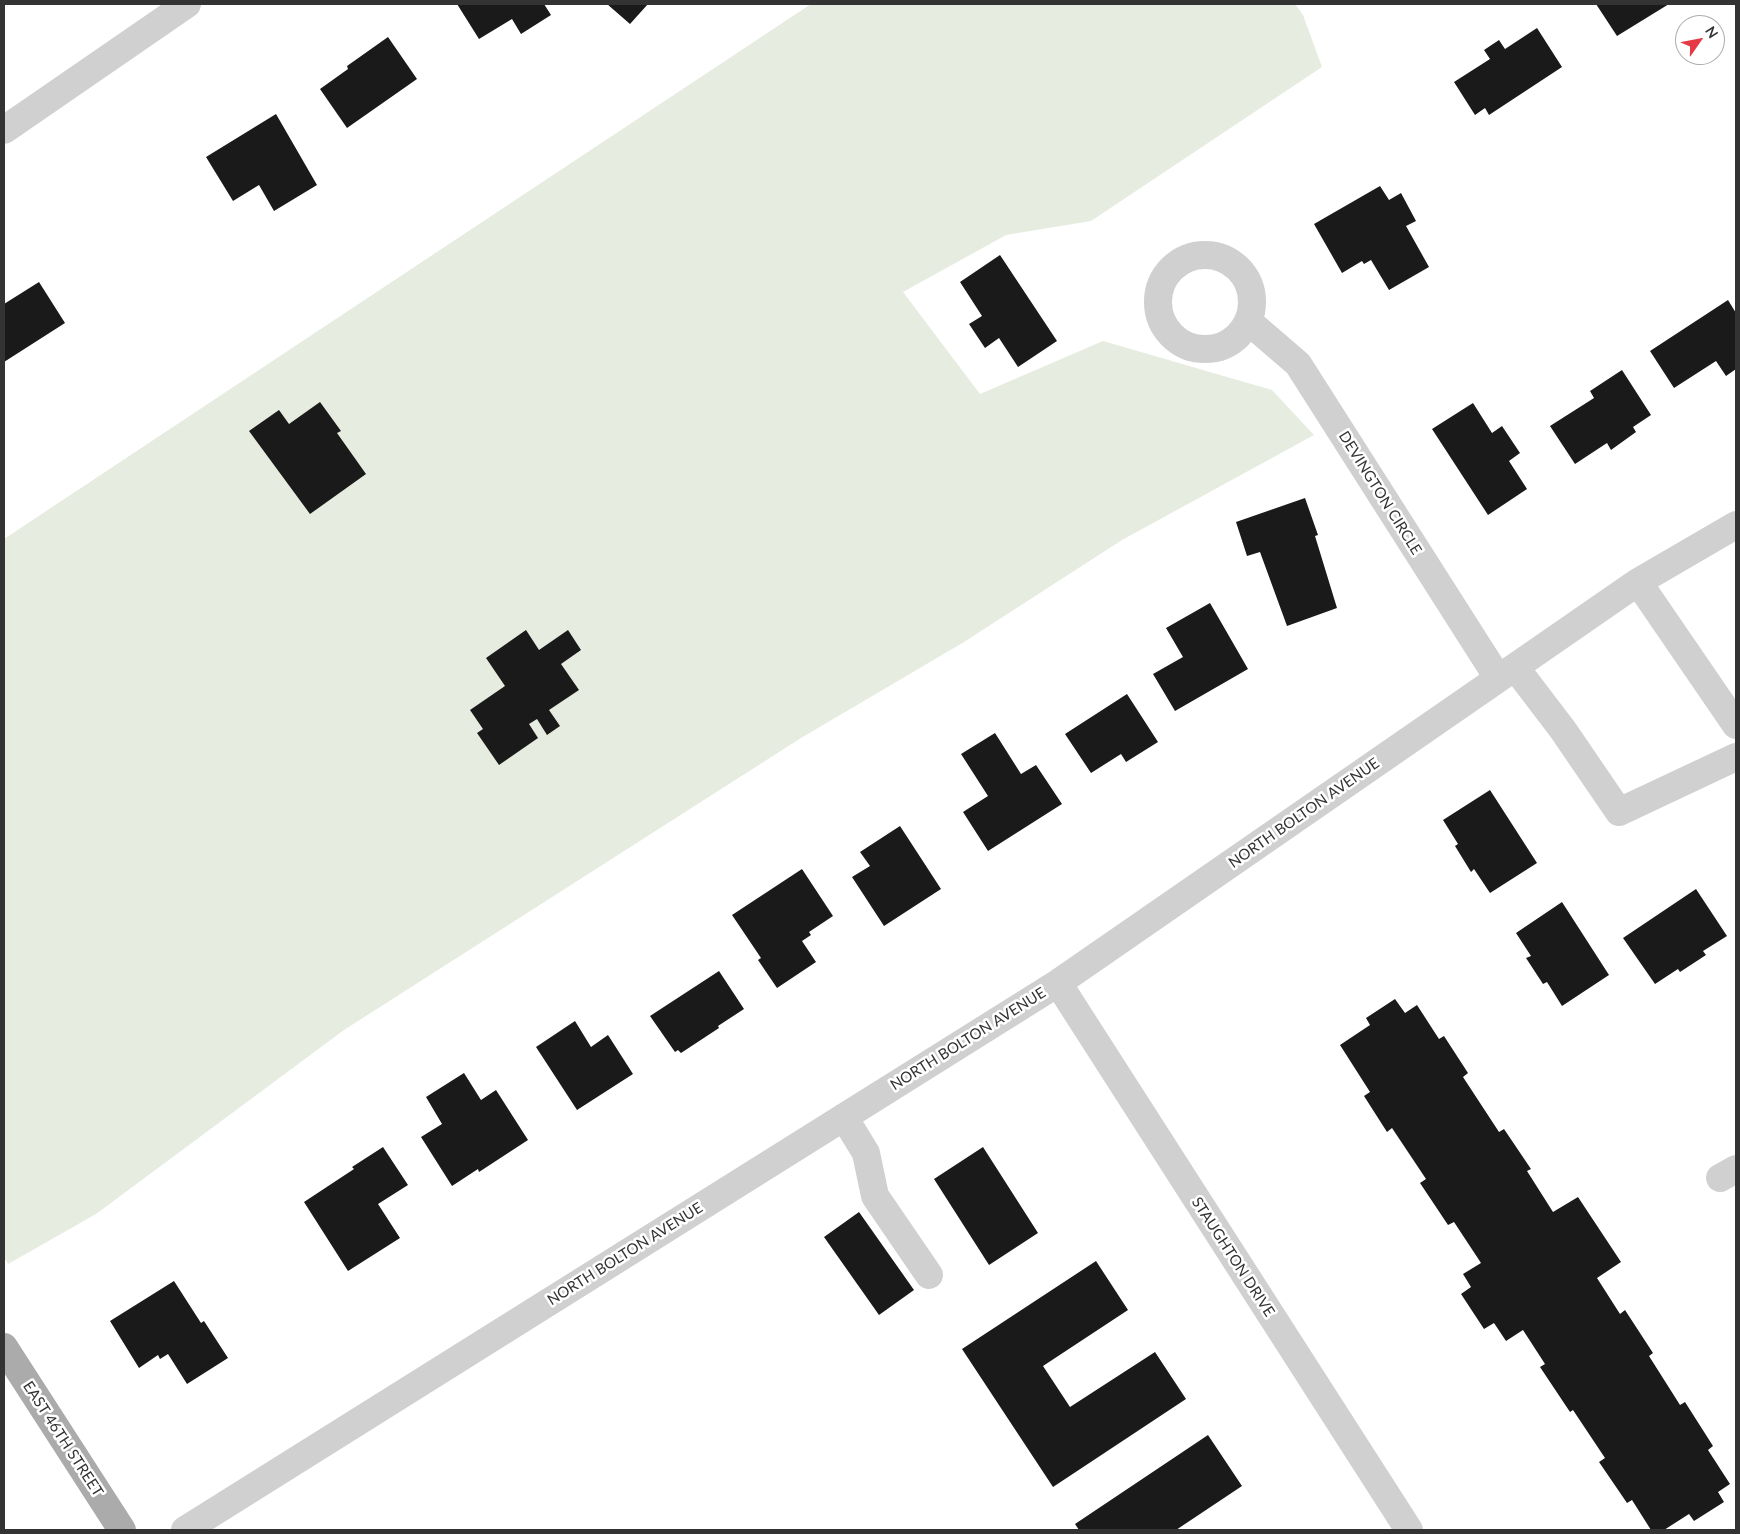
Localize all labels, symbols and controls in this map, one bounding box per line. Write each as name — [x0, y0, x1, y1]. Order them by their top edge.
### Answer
north arrow — [1675, 15, 1725, 65]
text: N — [1702, 23, 1722, 41]
street label: DEVINGTON CIRCLE — [1335, 428, 1425, 558]
street label: NORTH BOLTON AVENUE — [1225, 754, 1383, 872]
street label: NORTH BOLTON AVENUE — [887, 984, 1049, 1094]
street label: STAUGHTON DRIVE — [1188, 1194, 1278, 1320]
street label: NORTH BOLTON AVENUE — [544, 1199, 706, 1309]
street label: EAST 46TH STREET — [19, 1378, 107, 1500]

